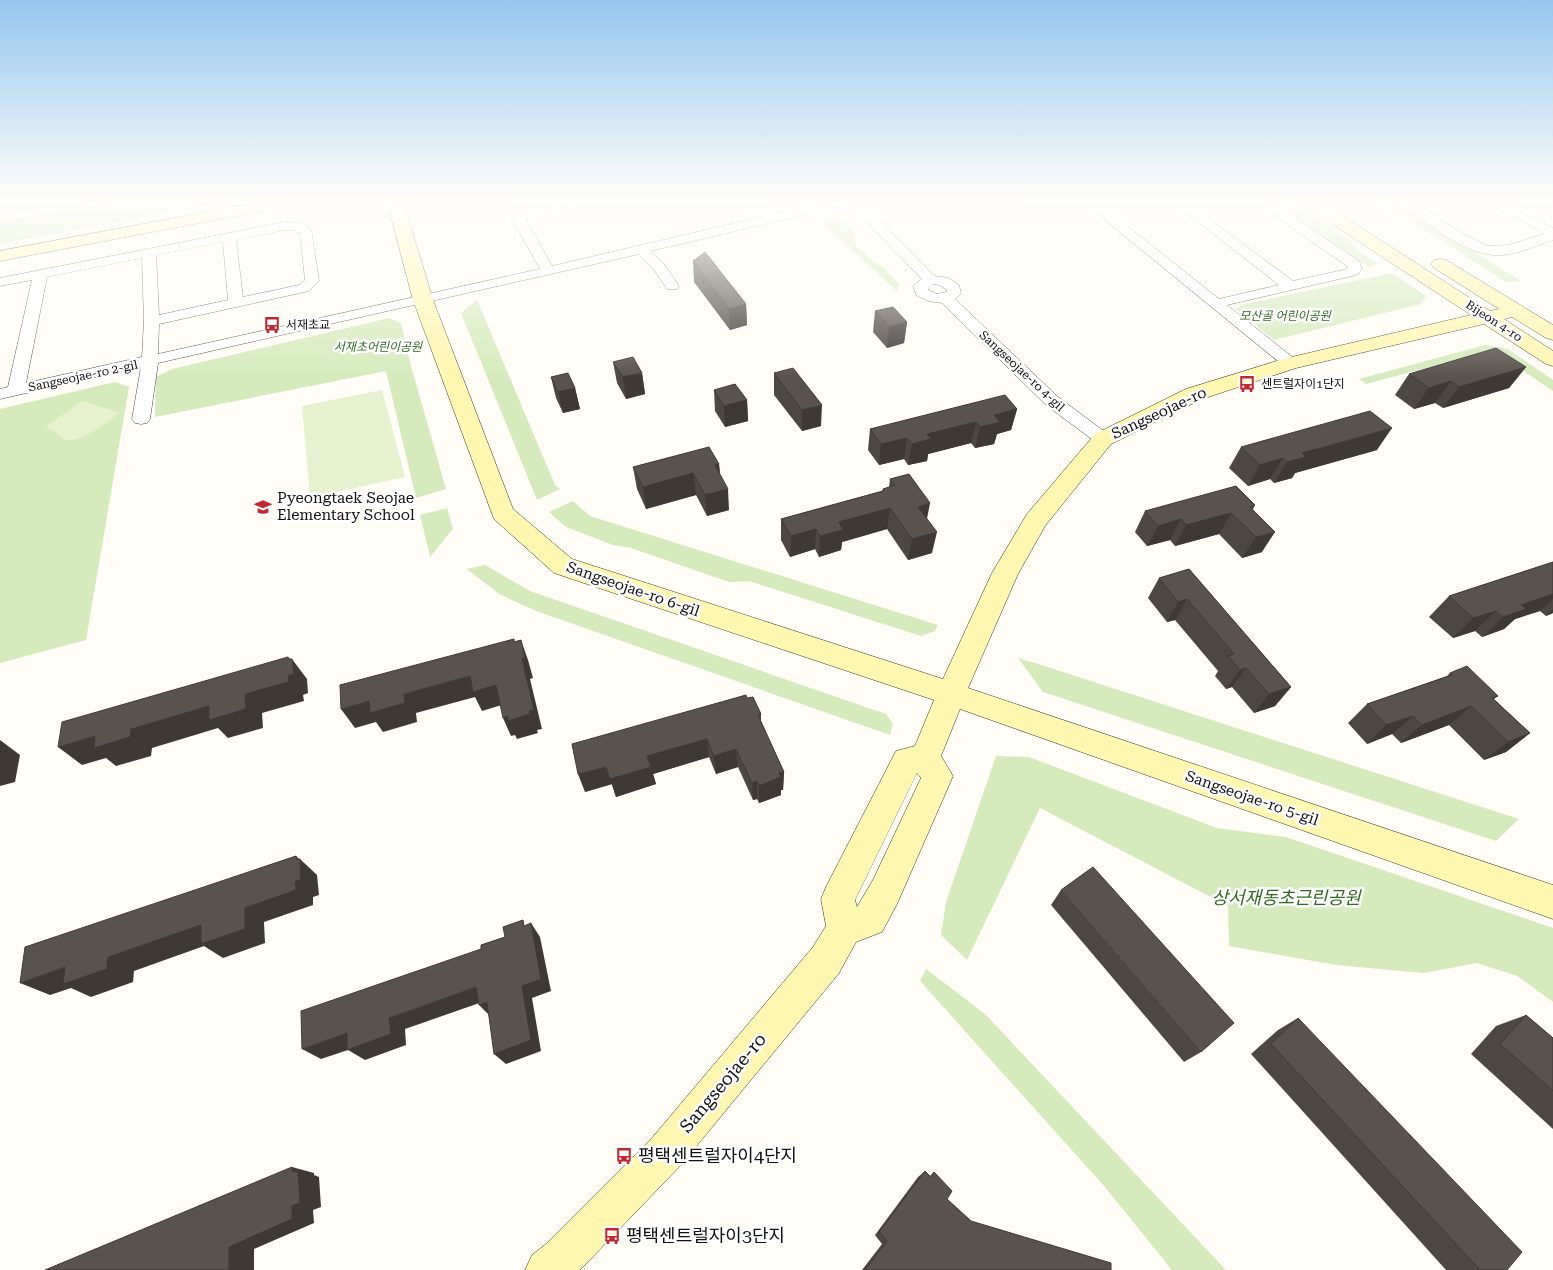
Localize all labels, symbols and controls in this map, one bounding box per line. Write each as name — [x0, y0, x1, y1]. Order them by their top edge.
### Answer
street label: Bijeon 4-ro — [1463, 298, 1525, 344]
park label: 모산골 어린이공원 — [1239, 309, 1332, 323]
bus stop icon: 서재초교 — [262, 315, 282, 335]
place label: 서재초교 — [286, 318, 330, 332]
street label: Sangseojae-ro 4-gil — [976, 328, 1068, 414]
park label: 서재초어린이공원 — [334, 340, 423, 354]
street label: Sangseojae-ro 2-gil — [27, 357, 139, 394]
bus stop icon: 센트럴자이1단지 — [1237, 374, 1257, 394]
place label: 센트럴자이1단지 — [1261, 377, 1345, 391]
street label: Sangseojae-ro — [1109, 383, 1209, 443]
place label: Pyeongtaek Seojae Elementary School — [277, 489, 415, 524]
school or university icon: Pyeongtaek Seojae Elementary School — [253, 497, 273, 517]
street label: Sangseojae-ro 6-gil — [564, 558, 702, 620]
street label: Sangseojae-ro 5-gil — [1183, 767, 1321, 829]
park label: 상서재동초근린공원 — [1211, 887, 1362, 908]
street label: Sangseojae-ro — [675, 1029, 770, 1137]
place label: 평택센트럴자이4단지 — [638, 1145, 797, 1166]
bus stop icon: 평택센트럴자이4단지 — [614, 1146, 634, 1166]
place label: 평택센트럴자이3단지 — [626, 1225, 785, 1246]
bus stop icon: 평택센트럴자이3단지 — [602, 1226, 622, 1246]

